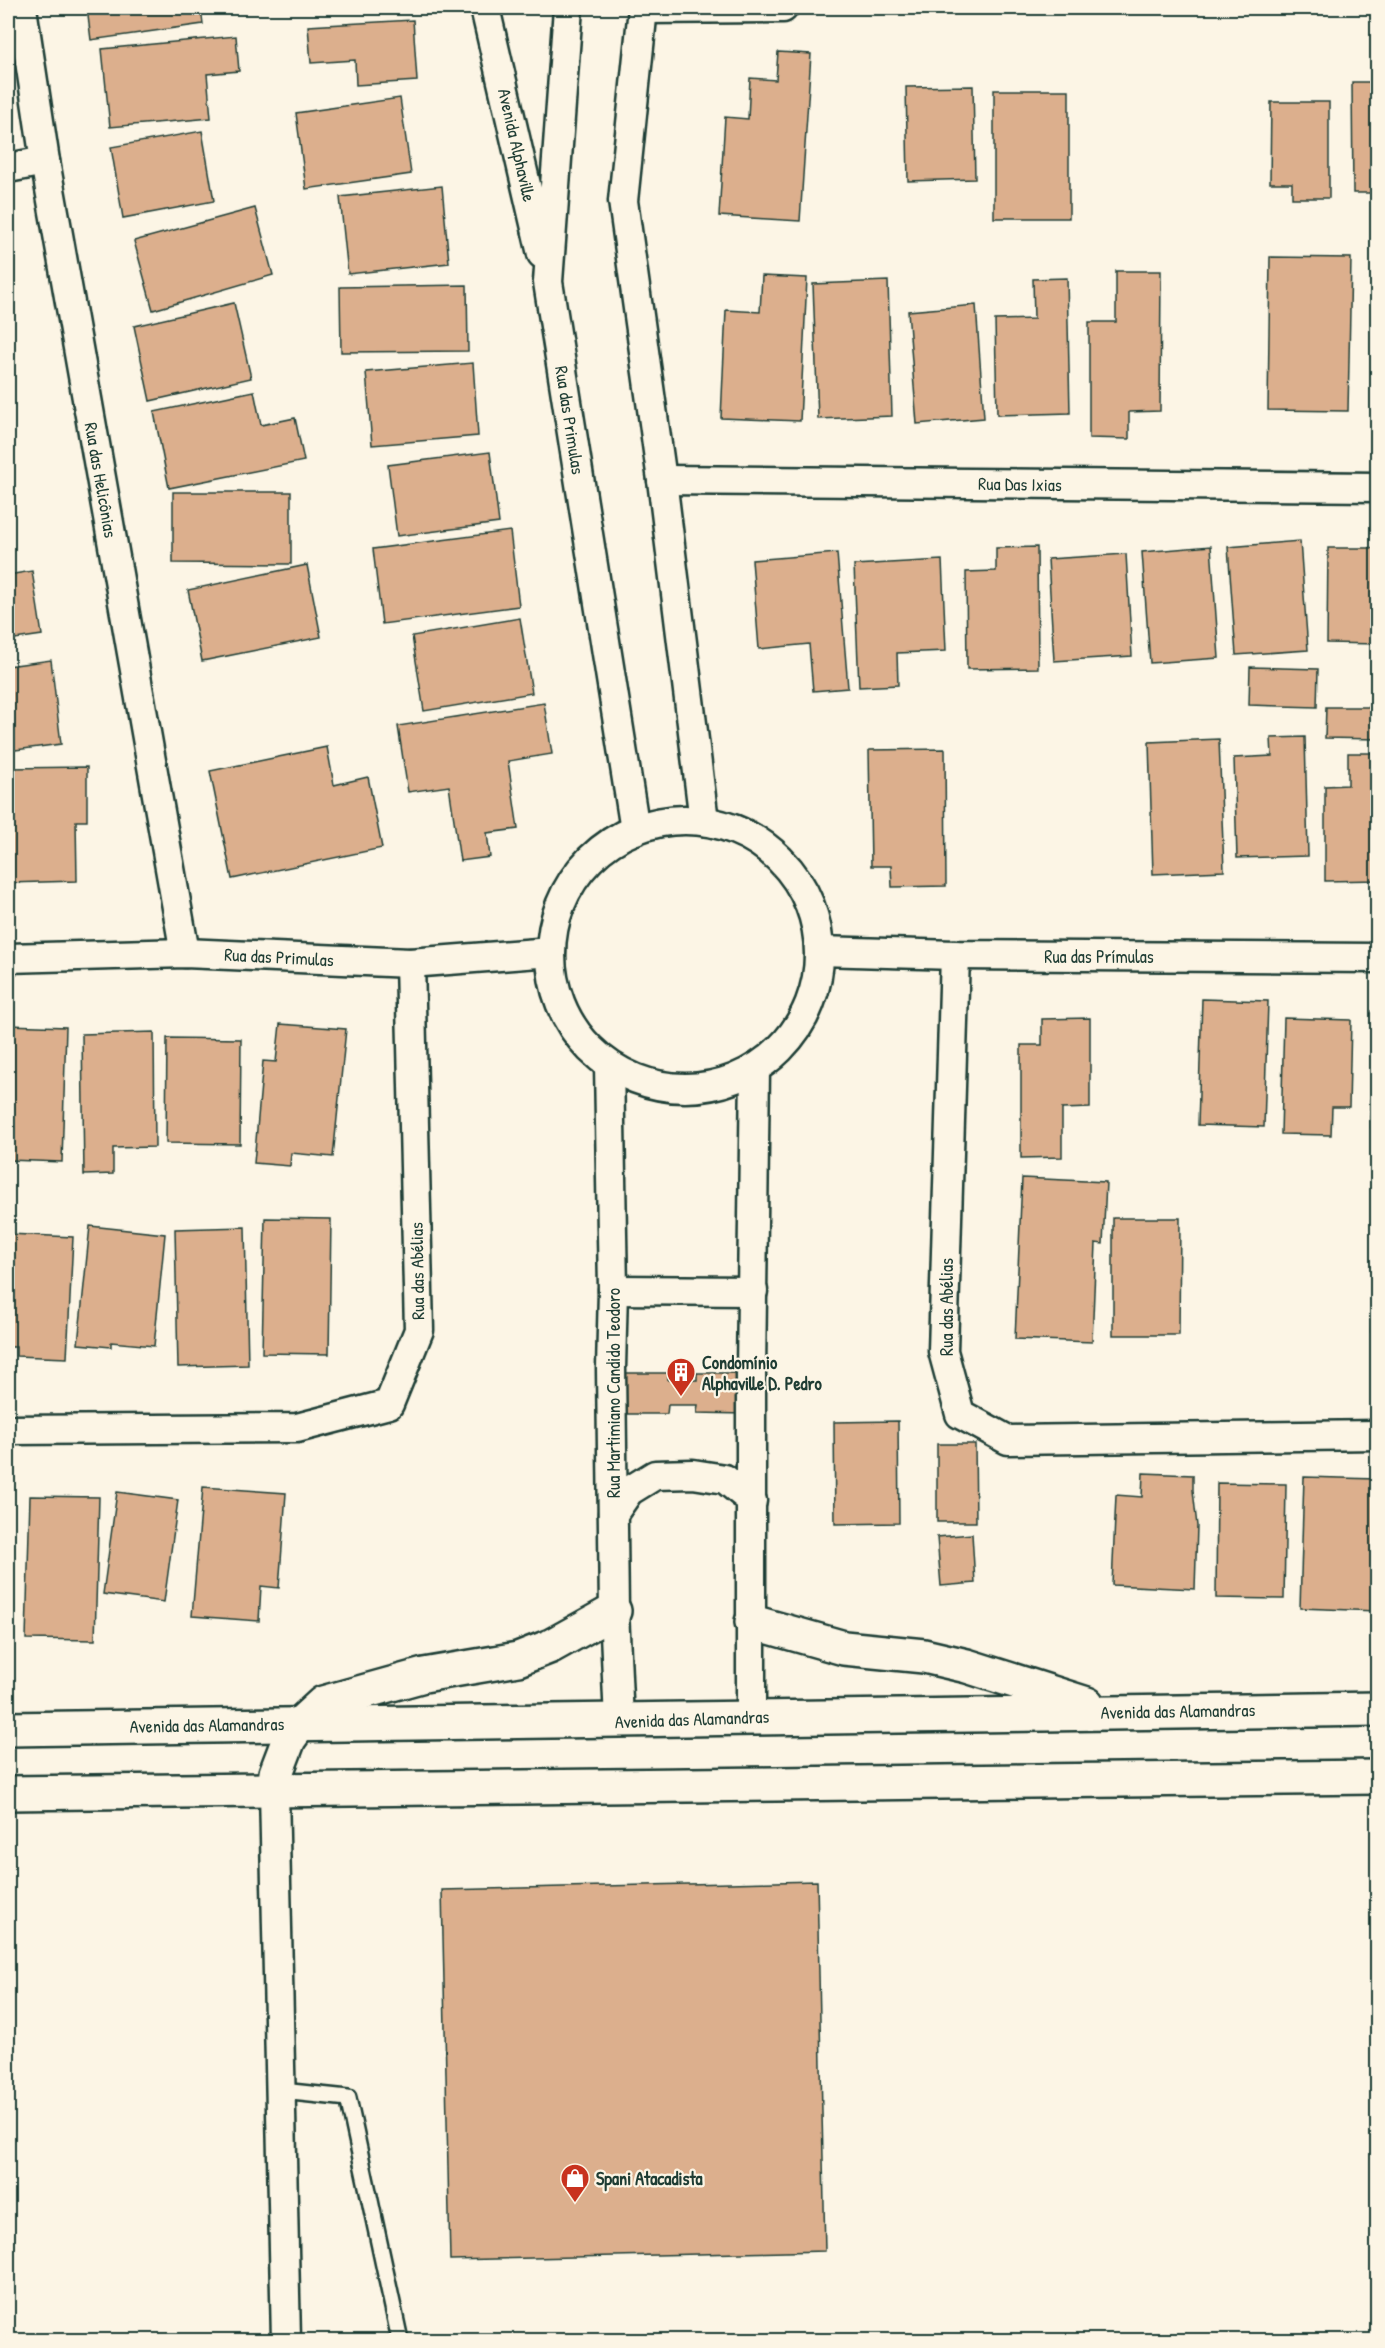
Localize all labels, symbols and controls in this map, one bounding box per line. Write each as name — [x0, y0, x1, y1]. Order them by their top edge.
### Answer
street label: Avenida Alphaville — [492, 86, 542, 204]
street label: Rua das Primulas — [549, 364, 591, 476]
street label: Rua das Helicônias — [79, 420, 123, 540]
street label: Rua Das Ixias — [978, 471, 1062, 497]
street label: Rua das Primulas — [224, 942, 334, 972]
street label: Rua das Prímulas — [1044, 944, 1154, 969]
street label: Rua das Abélias — [404, 1222, 430, 1320]
street label: Rua das Abélias — [934, 1258, 959, 1356]
street label: Rua Martimiano Candido Teodoro — [601, 1288, 626, 1498]
place label: Condomínio Alphaville D. Pedro — [702, 1350, 822, 1397]
building icon: Condomínio Alphaville D. Pedro — [665, 1356, 697, 1398]
street label: Avenida das Alamandras — [1100, 1697, 1256, 1725]
street label: Avenida das Alamandras — [614, 1704, 770, 1734]
street label: Avenida das Alamandras — [129, 1711, 285, 1739]
shop icon: Spani Atacadista — [559, 2162, 591, 2204]
place label: Spani Atacadista — [596, 2166, 704, 2192]

